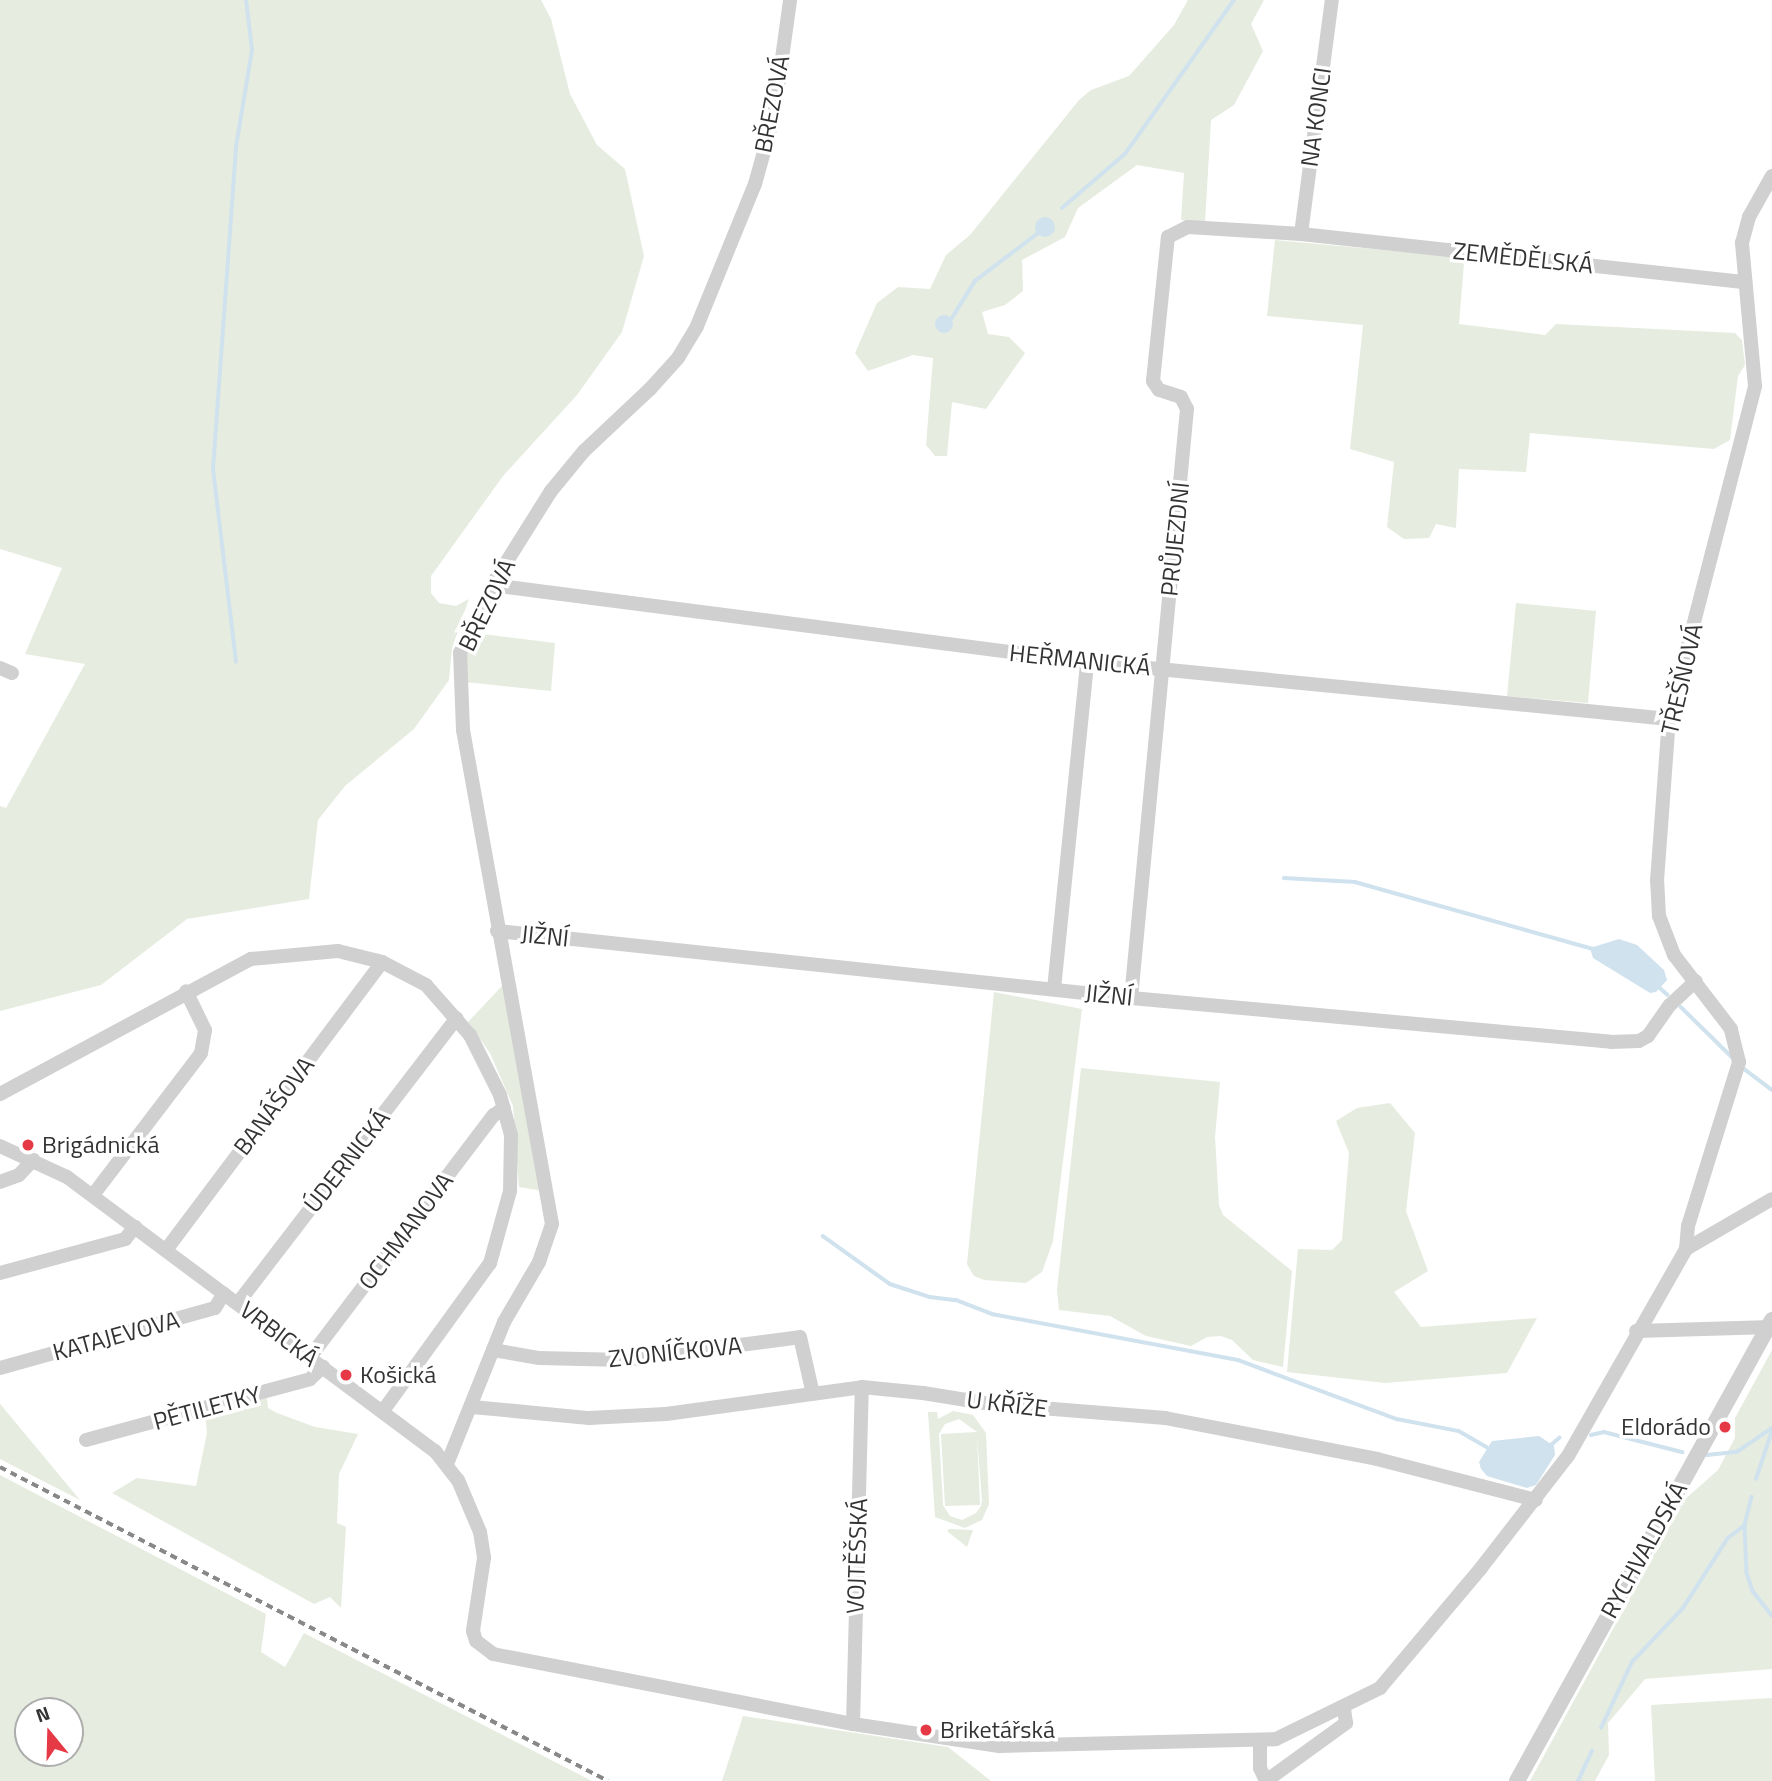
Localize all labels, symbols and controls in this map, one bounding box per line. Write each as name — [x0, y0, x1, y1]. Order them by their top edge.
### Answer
street label: BŘEZOVÁ — [748, 53, 796, 155]
street label: NA KONCI — [1295, 65, 1337, 169]
street label: ZEMĚDĚLSKÁ — [1451, 236, 1595, 280]
street label: PRŮJEZDNÍ — [1155, 480, 1195, 598]
street label: BŘEZOVÁ — [452, 554, 522, 656]
street label: TŘEŠŇOVÁ — [1655, 621, 1709, 737]
street label: HEŘMANICKÁ — [1008, 638, 1152, 682]
street label: JIŽNÍ — [520, 919, 570, 953]
street label: JIŽNÍ — [1084, 978, 1134, 1012]
street label: BANÁŠOVA — [228, 1051, 320, 1161]
street label: ÚDERNICKÁ — [298, 1104, 396, 1218]
place label: Brigádnická — [42, 1131, 159, 1159]
marker: Brigádnická — [20, 1137, 36, 1153]
street label: OCHMANOVA — [353, 1167, 459, 1295]
street label: VRBICKÁ — [234, 1295, 324, 1373]
street label: KATAJEVOVA — [50, 1305, 182, 1367]
street label: ZVONÍČKOVA — [607, 1331, 743, 1373]
place label: Košická — [360, 1361, 436, 1389]
marker: Košická — [338, 1367, 354, 1383]
street label: PĚTILETKY — [150, 1380, 264, 1436]
street label: U KŘÍŽE — [965, 1385, 1049, 1423]
place label: Eldorádo — [1621, 1413, 1711, 1441]
marker: Eldorádo — [1717, 1419, 1733, 1435]
street label: RYCHVALDSKÁ — [1595, 1477, 1693, 1623]
street label: VOJTĚŠSKÁ — [841, 1498, 873, 1614]
north arrow — [14, 1697, 84, 1767]
text: N — [32, 1698, 54, 1729]
place label: Briketářská — [940, 1716, 1055, 1744]
marker: Briketářská — [918, 1722, 934, 1738]

